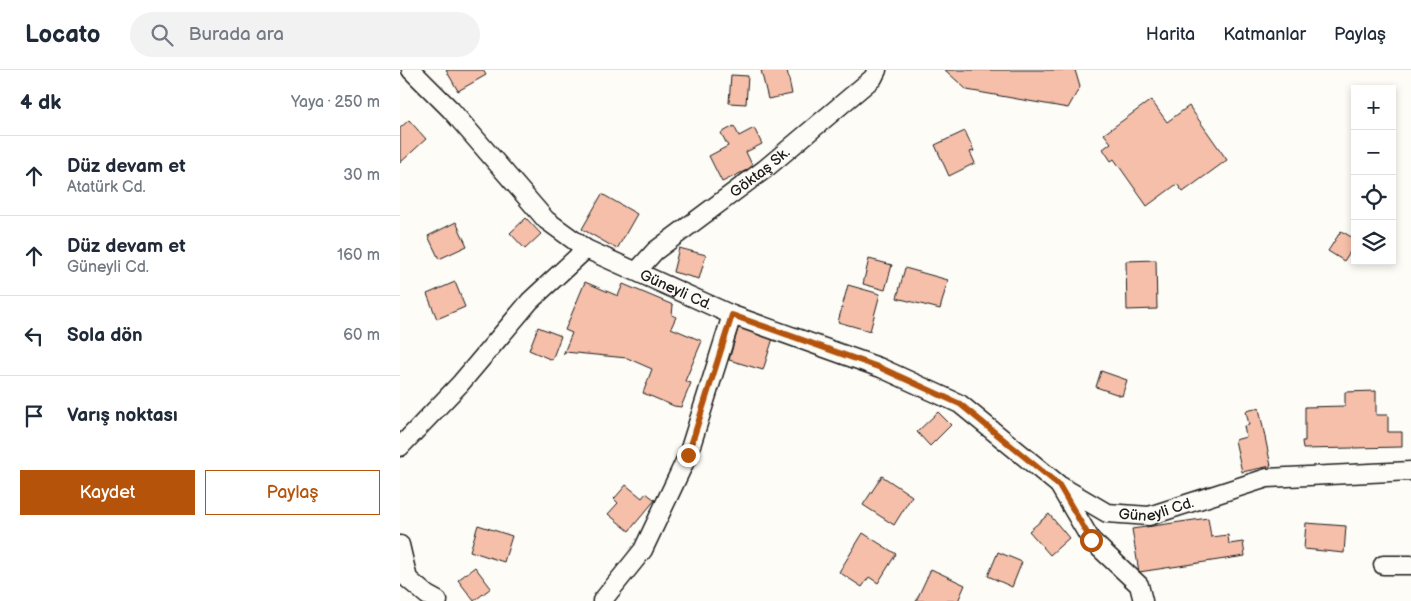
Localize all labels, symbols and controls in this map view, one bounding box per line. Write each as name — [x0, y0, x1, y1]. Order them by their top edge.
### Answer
search box — [130, 12, 480, 57]
text: Locato — [25, 20, 100, 49]
icon: search — [148, 21, 176, 49]
text: Burada ara — [188, 23, 284, 46]
text: Harita — [1146, 24, 1195, 45]
text: Katmanlar — [1223, 24, 1306, 45]
text: Paylaş — [1334, 24, 1386, 45]
map controls — [1351, 85, 1396, 265]
button: + — [1351, 85, 1396, 130]
text: 4 dk — [20, 90, 61, 115]
text: Yaya · 250 m — [291, 93, 380, 112]
button: − — [1351, 130, 1396, 175]
street label: Göktaş Sk. — [726, 143, 794, 202]
text: Düz devam et — [67, 155, 186, 178]
icon: ahead — [20, 162, 48, 190]
text: 30 m — [343, 166, 380, 185]
button: locate — [1351, 175, 1396, 220]
text: Atatürk Cd. — [67, 178, 146, 197]
button: layers — [1351, 220, 1396, 265]
text: Düz devam et — [67, 235, 186, 258]
icon: ahead — [20, 242, 48, 270]
text: 160 m — [337, 246, 380, 265]
text: Güneyli Cd. — [67, 258, 149, 277]
street label: Güneyli Cd. — [637, 266, 715, 315]
icon: left — [20, 322, 48, 350]
text: Sola dön — [67, 324, 143, 347]
text: 60 m — [343, 326, 380, 345]
icon: arrive — [20, 402, 48, 430]
text: Varış noktası — [67, 404, 178, 427]
route end — [677, 444, 700, 467]
button: Kaydet — [20, 470, 195, 515]
button: Paylaş — [205, 470, 380, 515]
street label: Güneyli Cd. — [1118, 493, 1196, 526]
route start — [1080, 529, 1103, 552]

